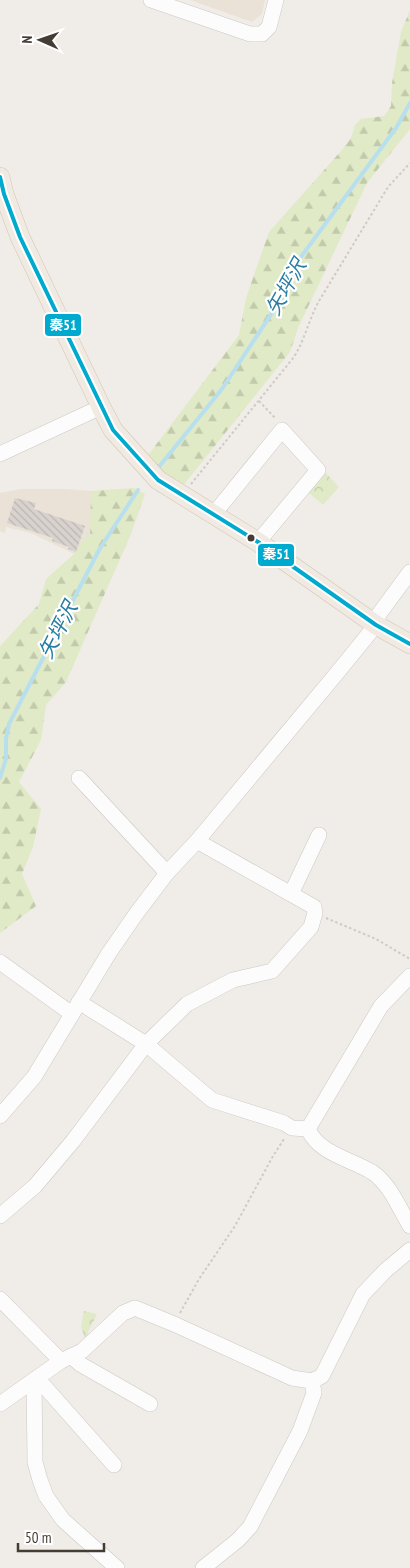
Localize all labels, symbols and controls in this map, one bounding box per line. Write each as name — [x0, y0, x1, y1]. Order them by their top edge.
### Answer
north arrow — [15, 15, 65, 65]
text: N — [18, 35, 36, 44]
water label: 矢坪沢 — [260, 252, 313, 320]
line badge: 秦51 — [44, 313, 82, 337]
text: 秦51 — [49, 316, 77, 334]
unlabelled marker — [246, 533, 256, 543]
line badge: 秦51 — [257, 543, 295, 567]
text: 秦51 — [262, 545, 290, 563]
water label: 矢坪沢 — [33, 595, 85, 663]
scale bar — [18, 1520, 104, 1552]
text: 50 m — [25, 1528, 51, 1547]

